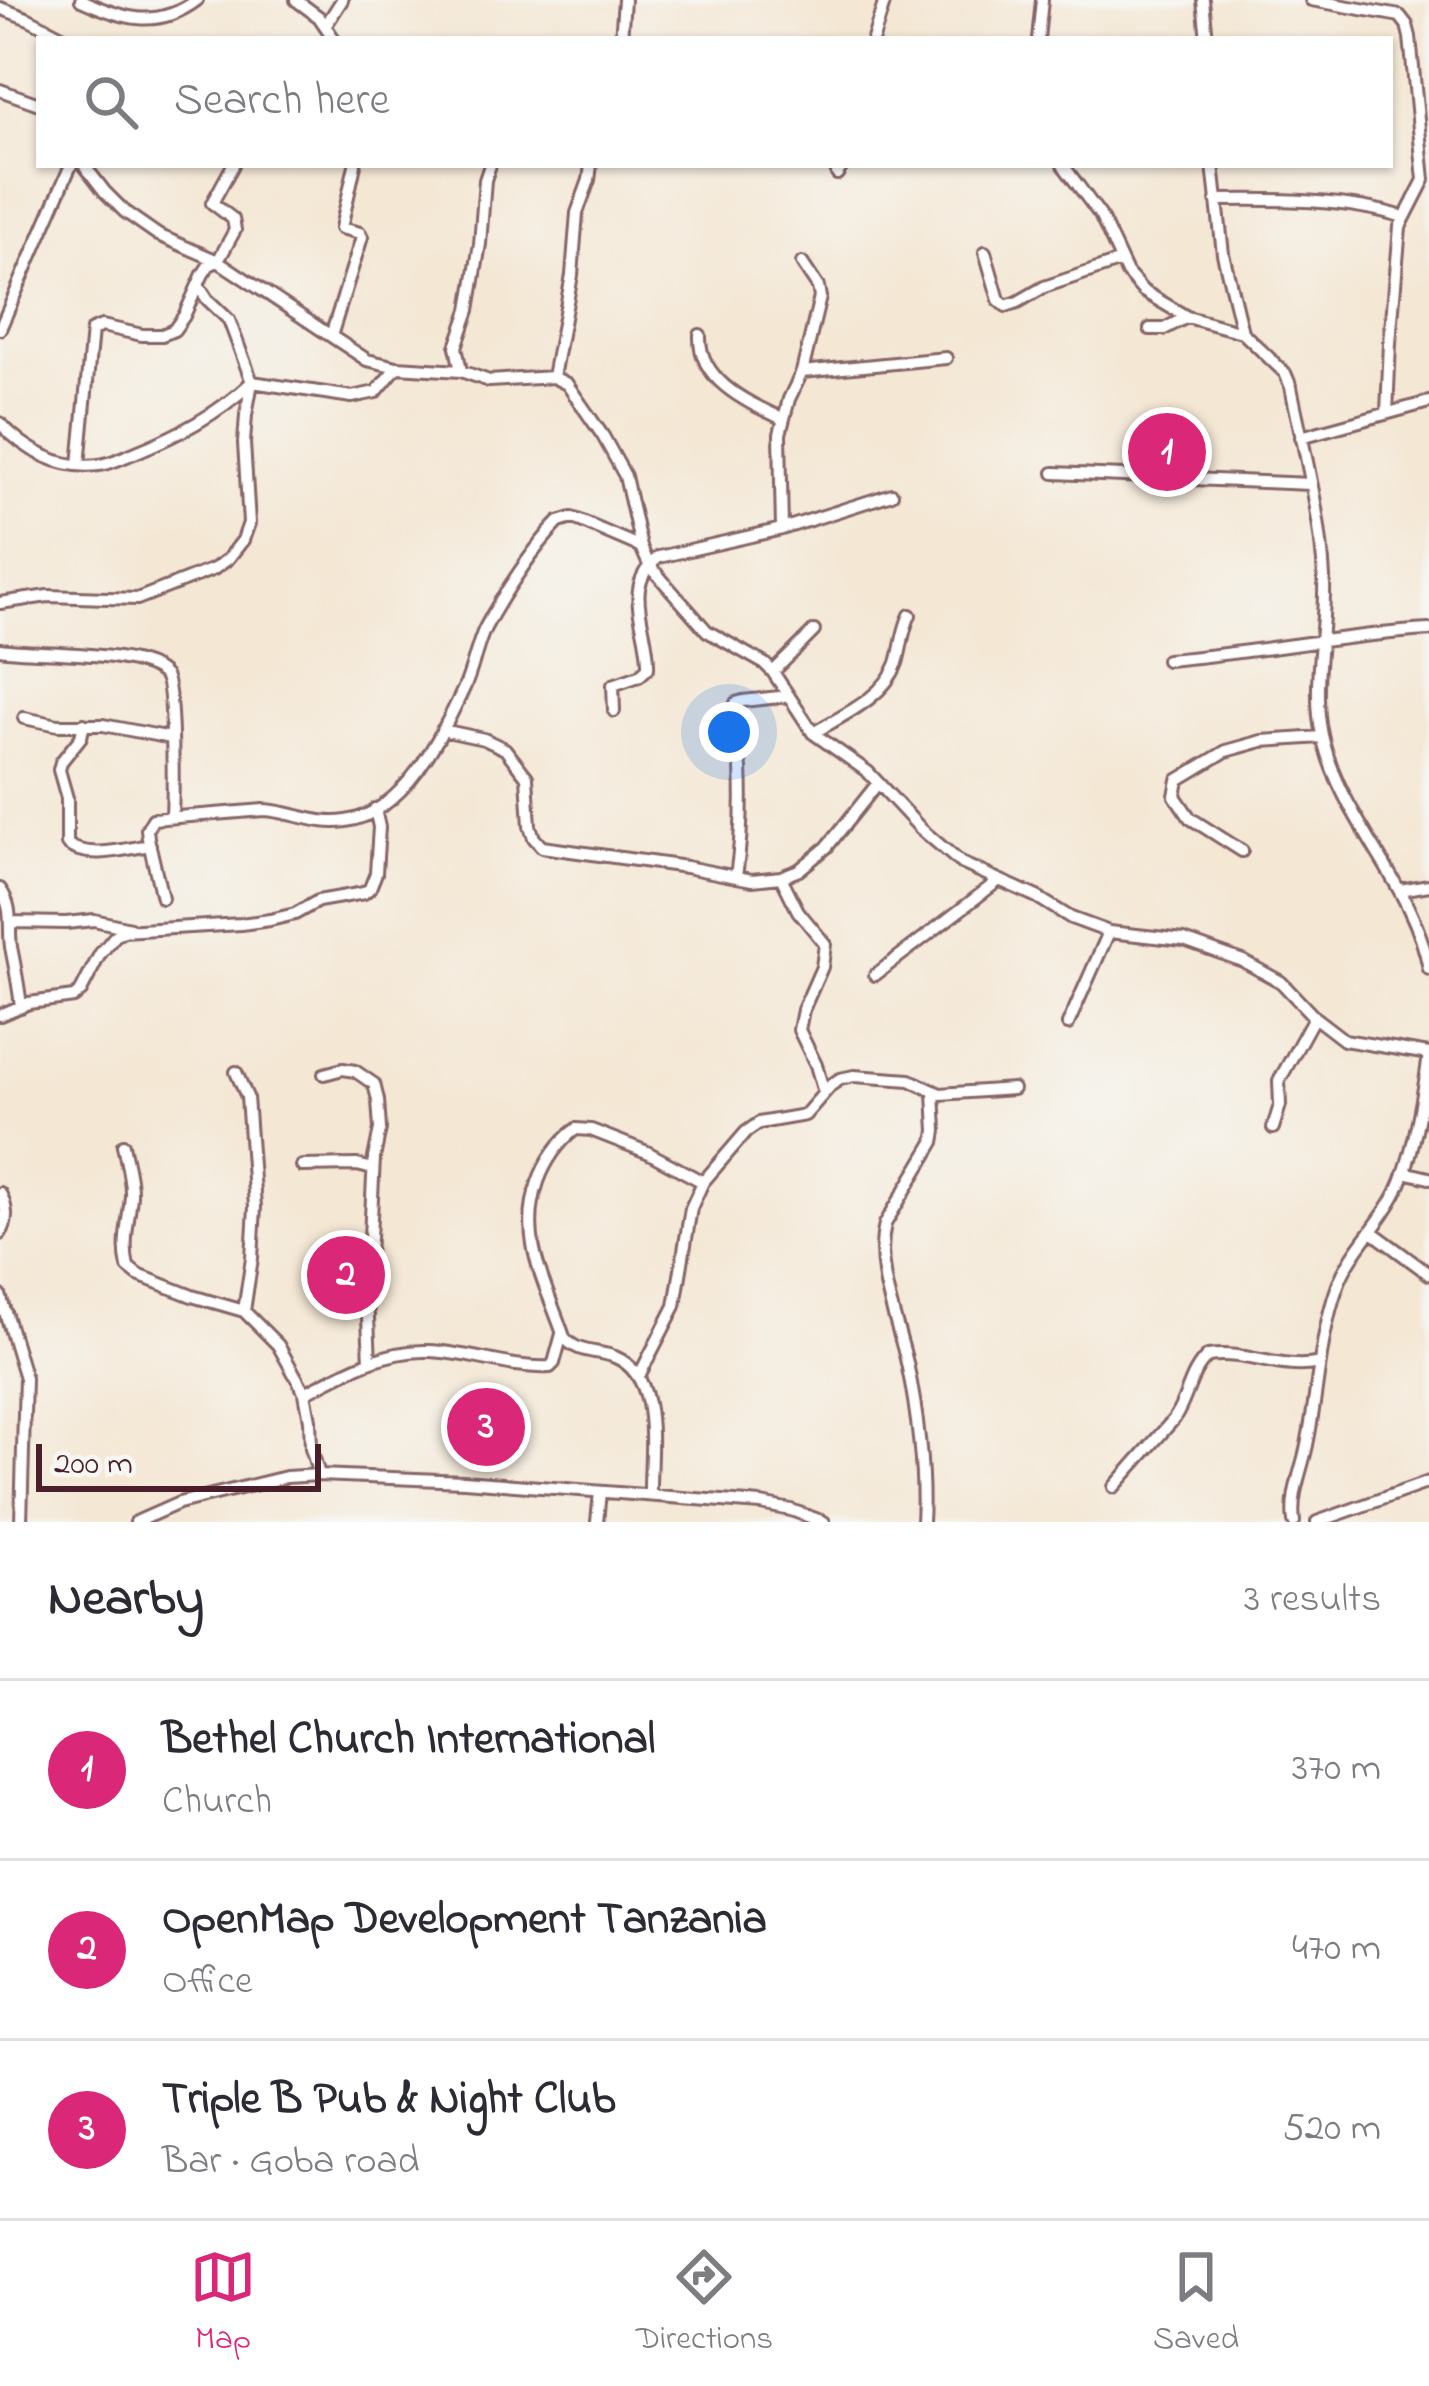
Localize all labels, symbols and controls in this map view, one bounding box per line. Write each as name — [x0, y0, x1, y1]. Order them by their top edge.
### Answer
search box — [36, 36, 1393, 168]
icon: search — [78, 69, 144, 135]
text: Search here — [174, 69, 390, 135]
pin: 1 — [1128, 407, 1206, 497]
your location — [699, 702, 759, 762]
pin: 2 — [307, 1230, 385, 1320]
pin: 3 — [447, 1382, 525, 1472]
scale bar — [36, 1438, 321, 1491]
text: 200 m — [54, 1441, 133, 1489]
text: Nearby — [48, 1563, 204, 1638]
text: 3 results — [1244, 1572, 1381, 1629]
text: Bethel Church International — [162, 1708, 655, 1774]
text: 1 — [81, 1741, 93, 1798]
text: 370 m — [1292, 1741, 1381, 1798]
text: Church — [162, 1774, 272, 1831]
text: OpenMap Development Tanzania — [162, 1888, 767, 1954]
text: 2 — [77, 1921, 97, 1978]
text: 470 m — [1292, 1921, 1381, 1978]
text: Office — [162, 1954, 252, 2011]
text: Triple B Pub & Night Club — [162, 2068, 616, 2134]
text: 3 — [79, 2101, 95, 2158]
text: 520 m — [1282, 2101, 1381, 2158]
text: Bar · Goba road — [162, 2134, 420, 2191]
tab: Map — [190, 2244, 256, 2364]
tab: Directions — [636, 2244, 773, 2364]
tab: Saved — [1153, 2244, 1239, 2364]

